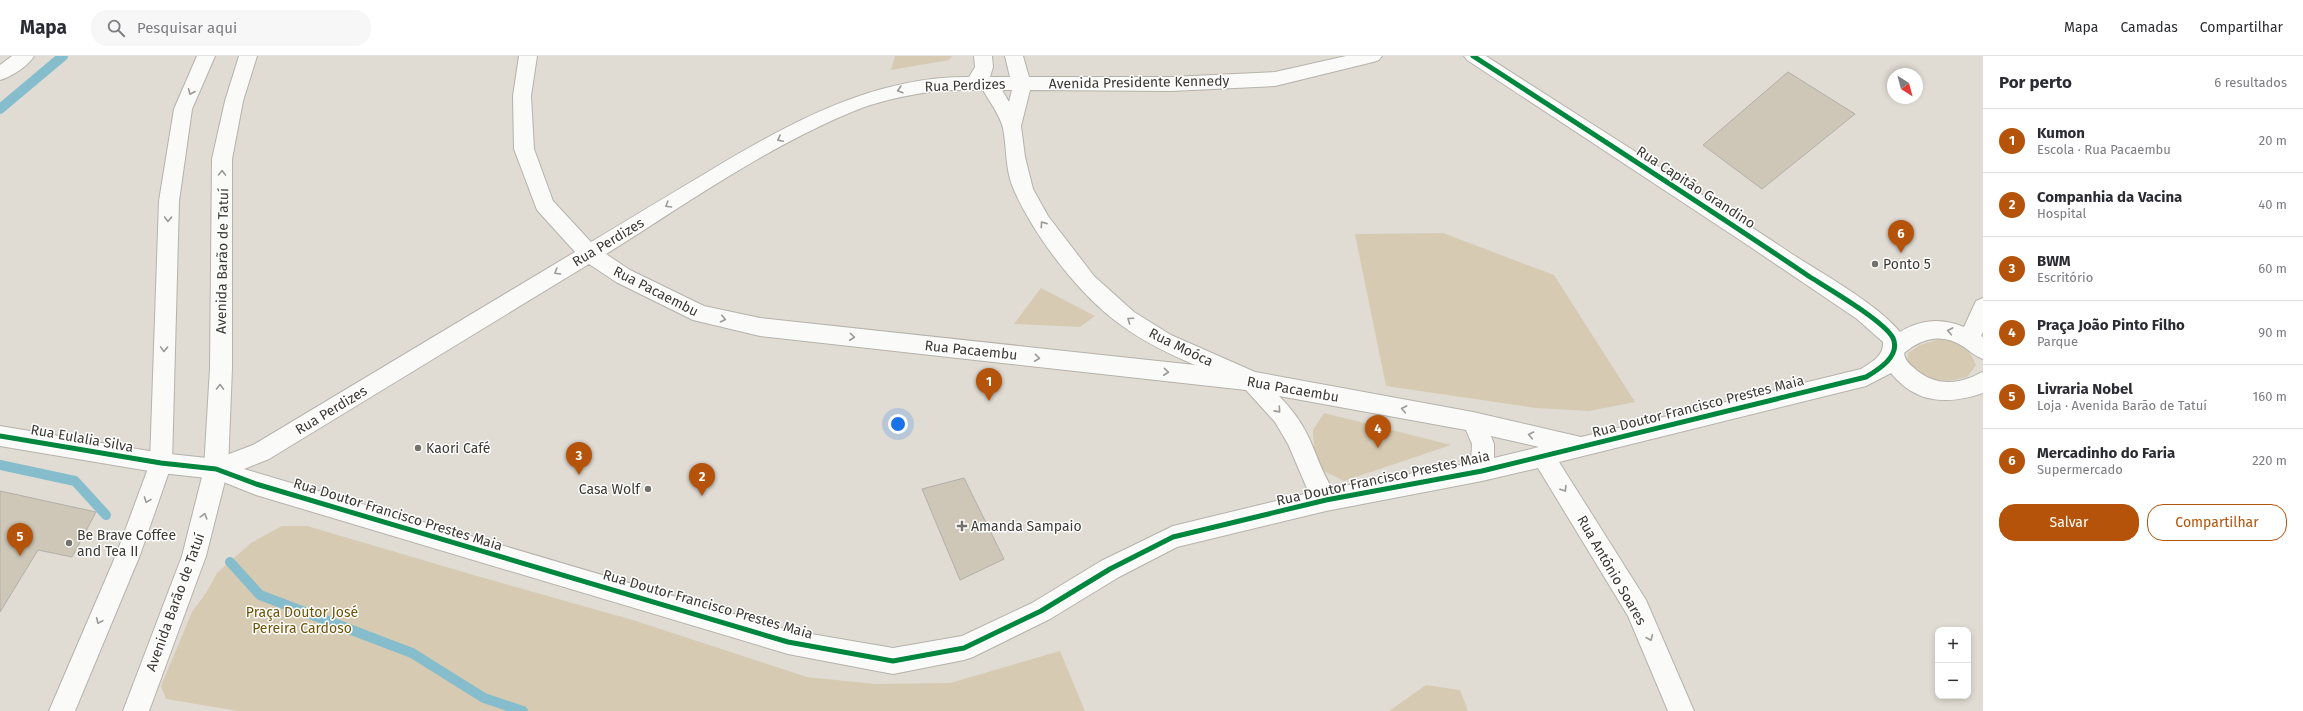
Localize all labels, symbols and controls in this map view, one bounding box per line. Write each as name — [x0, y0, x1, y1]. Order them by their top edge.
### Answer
search box — [91, 10, 371, 46]
text: Mapa — [20, 16, 67, 39]
icon: search — [105, 17, 127, 39]
text: Pesquisar aqui — [137, 19, 237, 37]
text: Mapa — [2064, 19, 2098, 36]
text: Camadas — [2120, 19, 2178, 36]
text: Compartilhar — [2200, 19, 2283, 36]
north arrow — [1887, 68, 1923, 104]
street label: Avenida Presidente Kennedy — [1049, 72, 1230, 93]
text: Por perto — [1999, 72, 2072, 93]
text: 6 resultados — [2214, 75, 2287, 90]
street label: Rua Perdizes — [924, 76, 1006, 95]
one-way arrow — [897, 86, 904, 94]
one-way arrow — [188, 87, 196, 95]
text: Kumon — [2037, 124, 2085, 142]
text: 1 — [2009, 133, 2015, 148]
text: 20 m — [2259, 133, 2287, 148]
one-way arrow — [777, 134, 784, 141]
text: Escola · Rua Pacaembu — [2037, 142, 2171, 157]
street label: Rua Capitão Grandino — [1633, 143, 1758, 232]
one-way arrow — [218, 170, 226, 176]
street label: Avenida Barão de Tatuí — [213, 188, 232, 334]
text: Companhia da Vacina — [2037, 188, 2182, 206]
text: 2 — [2009, 197, 2015, 212]
text: 40 m — [2258, 197, 2287, 212]
one-way arrow — [665, 201, 672, 208]
text: Hospital — [2037, 206, 2086, 221]
street label: Rua Perdizes — [569, 214, 648, 271]
one-way arrow — [164, 216, 173, 222]
pin: 6 — [1888, 220, 1914, 253]
one-way arrow — [1041, 222, 1048, 229]
text: BWM — [2037, 252, 2071, 270]
place label: Ponto 5 — [1883, 256, 1931, 273]
marker: Ponto 5 — [1870, 259, 1880, 269]
text: 3 — [2009, 261, 2015, 276]
text: 60 m — [2258, 261, 2287, 276]
street label: Rua Pacaembu — [610, 263, 701, 320]
one-way arrow — [554, 268, 561, 275]
text: Escritório — [2037, 270, 2093, 285]
one-way arrow — [720, 315, 727, 323]
text: Praça João Pinto Filho — [2037, 316, 2185, 334]
one-way arrow — [1127, 317, 1134, 325]
street label: Rua Moóca — [1146, 325, 1216, 370]
text: 4 — [2008, 325, 2016, 340]
text: 90 m — [2258, 325, 2287, 340]
one-way arrow — [1947, 327, 1953, 335]
one-way arrow — [849, 333, 855, 342]
text: Parque — [2037, 334, 2078, 349]
street label: Rua Pacaembu — [924, 337, 1018, 364]
one-way arrow — [159, 346, 168, 352]
one-way arrow — [1034, 353, 1040, 362]
one-way arrow — [1163, 367, 1169, 376]
pin: 1 — [976, 368, 1002, 401]
street label: Rua Doutor Francisco Prestes Maia — [1590, 372, 1806, 441]
street label: Rua Pacaembu — [1246, 373, 1340, 406]
text: Livraria Nobel — [2037, 380, 2133, 398]
street label: Rua Perdizes — [292, 382, 371, 439]
one-way arrow — [216, 384, 224, 390]
text: 5 — [2009, 389, 2015, 404]
text: 160 m — [2253, 389, 2287, 404]
text: Loja · Avenida Barão de Tatuí — [2037, 398, 2207, 413]
one-way arrow — [1274, 405, 1281, 413]
one-way arrow — [1400, 406, 1407, 414]
your location — [888, 414, 908, 434]
pin: 4 — [1365, 415, 1391, 448]
street label: Rua Eulalia Silva — [29, 421, 135, 456]
one-way arrow — [1528, 432, 1534, 440]
place label: Kaori Café — [426, 440, 491, 457]
pin: 3 — [566, 442, 592, 475]
marker: Kaori Café — [413, 443, 423, 453]
text: Mercadinho do Faria — [2037, 444, 2175, 462]
street label: Rua Doutor Francisco Prestes Maia — [1275, 448, 1491, 509]
text: 6 — [2008, 453, 2016, 468]
text: 220 m — [2252, 453, 2287, 468]
text: Supermercado — [2037, 462, 2123, 477]
pin: 2 — [689, 463, 715, 496]
street label: Rua Doutor Francisco Prestes Maia — [291, 475, 504, 554]
place label: Casa Wolf — [579, 481, 641, 498]
marker: Casa Wolf — [643, 484, 653, 494]
one-way arrow — [1559, 485, 1566, 492]
one-way arrow — [144, 497, 152, 504]
button: Salvar — [1999, 504, 2139, 541]
button: Compartilhar — [2147, 504, 2287, 541]
street label: Rua Antônio Soares — [1573, 512, 1650, 628]
one-way arrow — [200, 513, 208, 519]
place label: Amanda Sampaio — [971, 518, 1082, 535]
marker: Amanda Sampaio — [956, 520, 968, 532]
pin: 5 — [7, 523, 33, 556]
place label: Be Brave Coffee and Tea II — [77, 527, 176, 560]
street label: Avenida Barão de Tatuí — [143, 531, 208, 674]
marker: Be Brave Coffee and Tea II — [64, 538, 74, 548]
street label: Rua Doutor Francisco Prestes Maia — [601, 566, 815, 643]
park label: Praça Doutor José Pereira Cardoso — [246, 604, 358, 637]
one-way arrow — [96, 616, 104, 624]
map controls — [1935, 627, 1971, 699]
button: + — [1935, 627, 1971, 663]
one-way arrow — [1645, 633, 1653, 641]
button: − — [1935, 663, 1971, 699]

